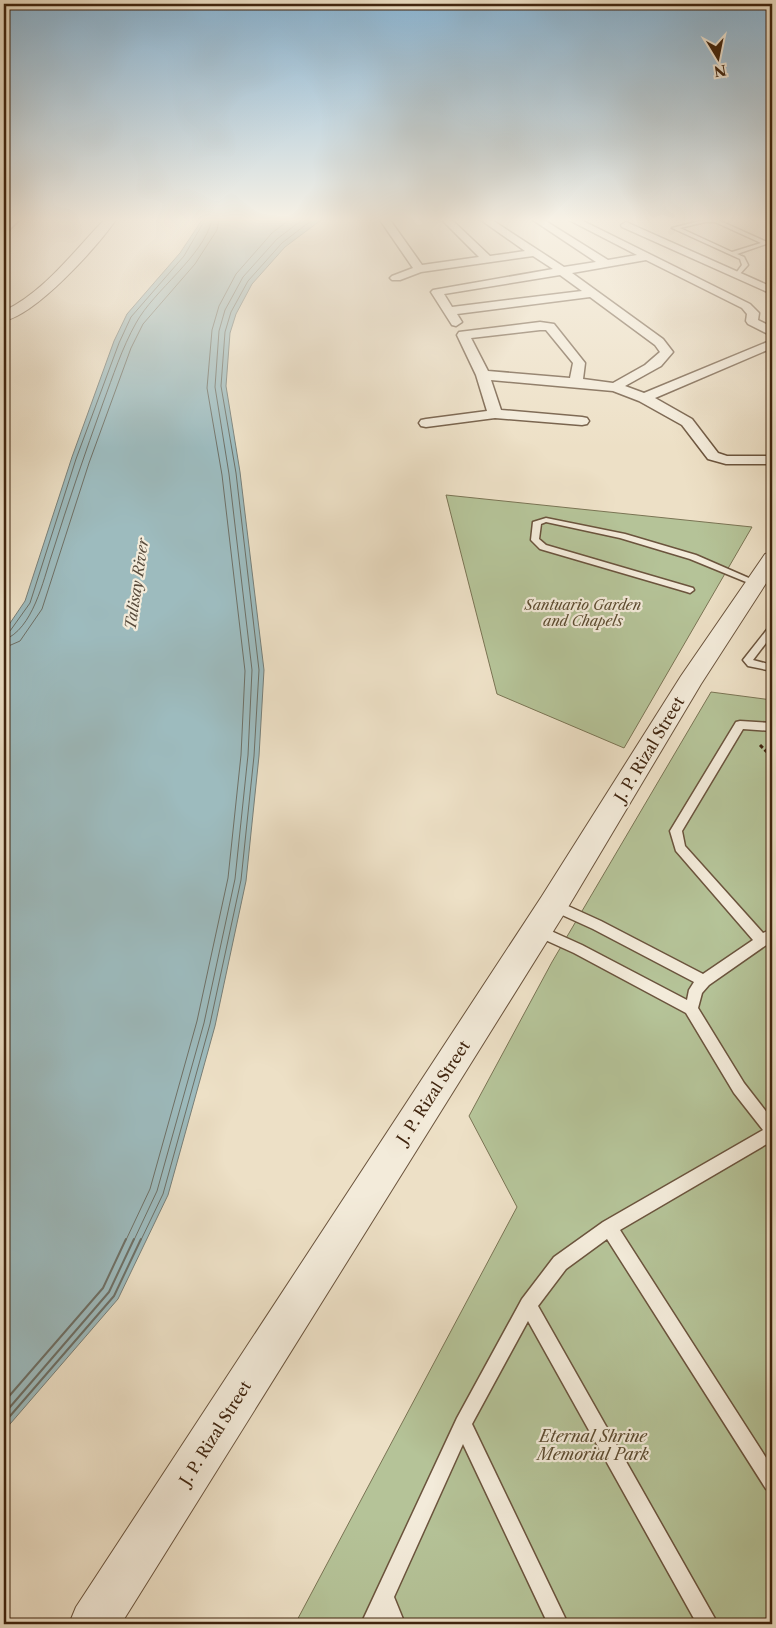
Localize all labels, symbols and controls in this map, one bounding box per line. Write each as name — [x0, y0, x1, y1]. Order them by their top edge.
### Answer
north arrow — [694, 32, 744, 82]
text: N — [713, 61, 728, 81]
water label: Talisay River — [121, 536, 152, 631]
park label: Santuario Garden and Chapels — [524, 596, 641, 630]
street label: J. P. Rizal Street — [608, 692, 688, 808]
street label: J. P. Rizal Street — [390, 1036, 474, 1150]
street label: J. P. Rizal Street — [173, 1377, 255, 1491]
park label: Eternal Shrine Memorial Park — [535, 1426, 649, 1464]

